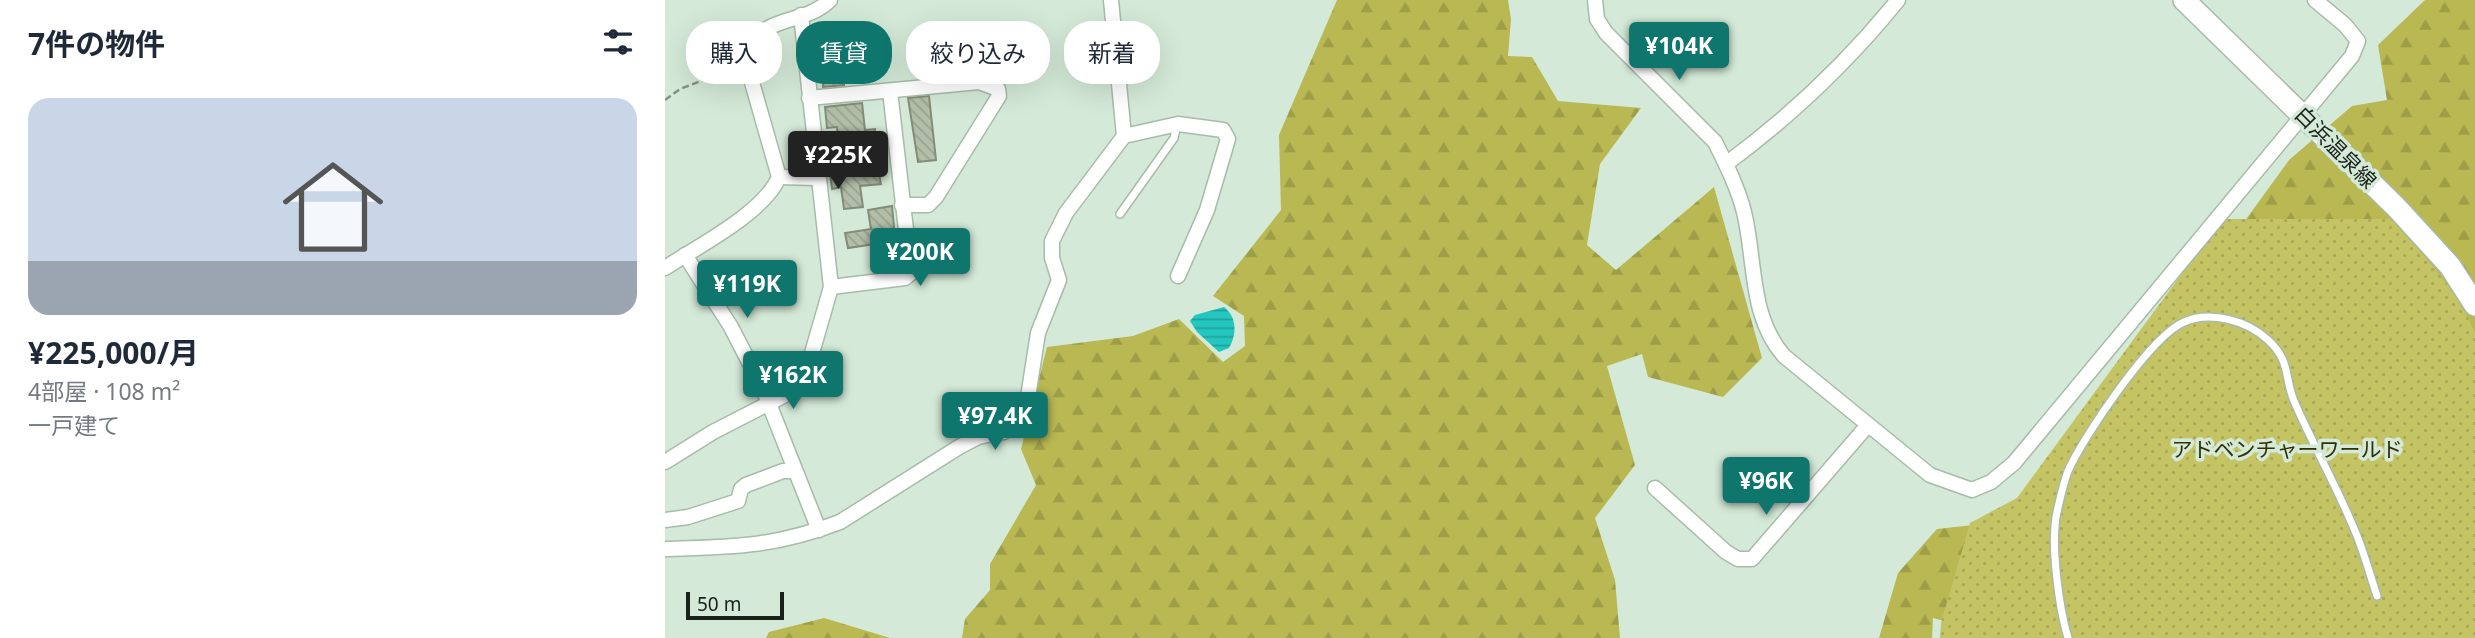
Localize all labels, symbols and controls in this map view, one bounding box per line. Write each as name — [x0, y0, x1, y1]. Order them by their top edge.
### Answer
chip: 購入 — [686, 21, 782, 84]
chip: 賃貸 — [796, 21, 892, 84]
chip: 絞り込み — [906, 21, 1050, 84]
chip: 新着 — [1064, 21, 1160, 84]
pin: ¥104K — [1630, 22, 1728, 82]
text: 7件の物件 — [28, 23, 165, 64]
icon: filters — [599, 23, 637, 61]
text: ¥104K — [1645, 29, 1713, 61]
street label: 白浜温泉線 — [2289, 100, 2383, 194]
pin: ¥225K — [789, 132, 887, 191]
text: ¥225K — [804, 138, 872, 170]
icon: home — [270, 144, 396, 270]
pin: ¥200K — [871, 229, 969, 288]
text: ¥200K — [886, 235, 954, 267]
pin: ¥119K — [698, 260, 796, 320]
text: ¥119K — [713, 267, 781, 299]
text: ¥225,000/月 — [28, 332, 199, 373]
pin: ¥162K — [744, 352, 842, 411]
text: ¥162K — [759, 358, 827, 390]
text: 4部屋 · 108 m² — [28, 375, 180, 407]
pin: ¥97.4K — [938, 392, 1052, 452]
text: ¥97.4K — [958, 399, 1032, 431]
text: 一戸建て — [28, 409, 120, 441]
park label: アドベンチャーワールド — [2172, 435, 2402, 463]
pin: ¥96K — [1725, 458, 1807, 517]
text: ¥96K — [1739, 464, 1793, 496]
scale bar — [686, 589, 784, 621]
text: 50 m — [697, 591, 741, 617]

